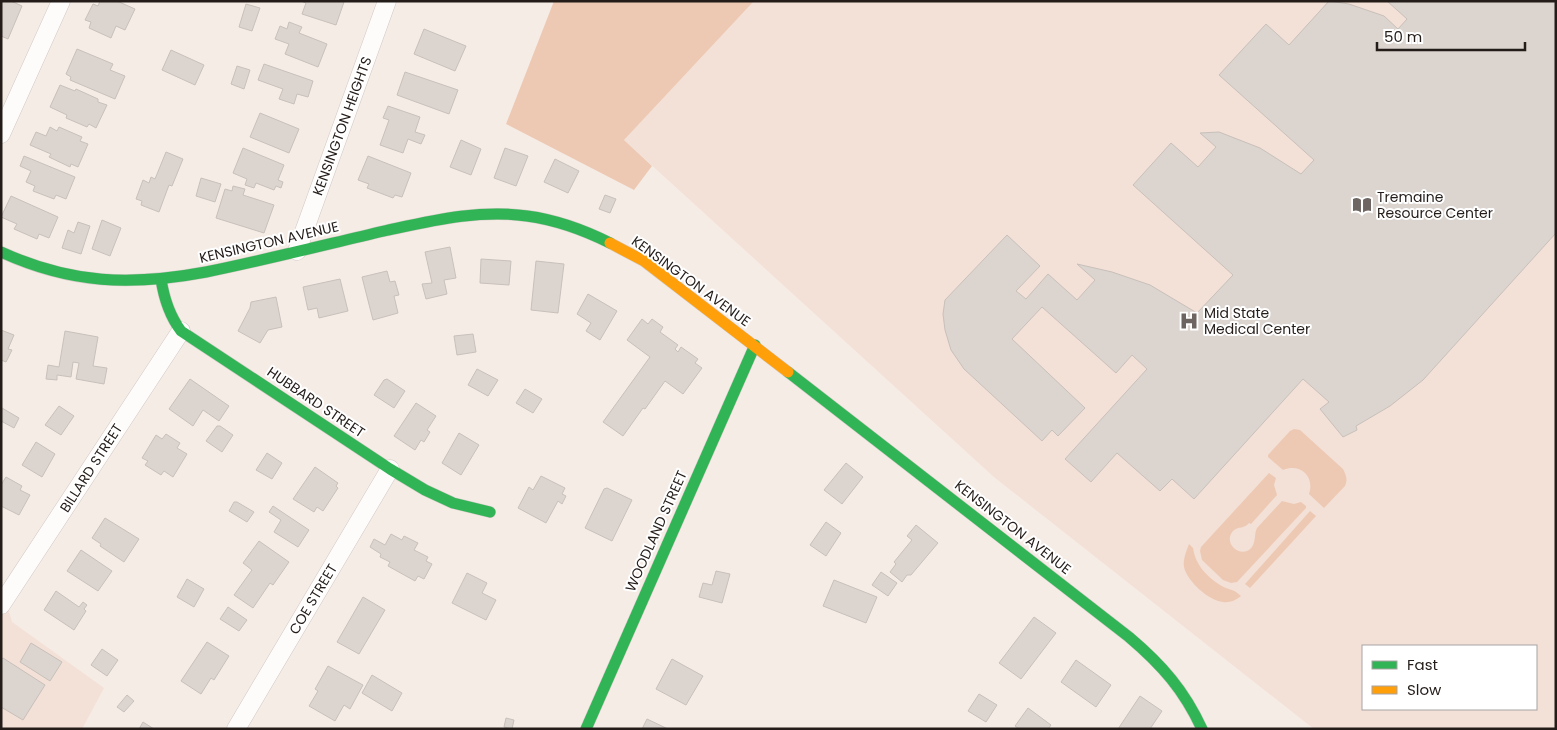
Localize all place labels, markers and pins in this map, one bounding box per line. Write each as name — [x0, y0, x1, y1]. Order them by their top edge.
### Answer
place label: Tremaine Resource Center — [1377, 187, 1493, 223]
library icon: Tremaine Resource Center — [1351, 194, 1373, 216]
place label: Mid State Medical Center — [1204, 303, 1310, 339]
hospital icon: Mid State Medical Center — [1178, 310, 1200, 332]

